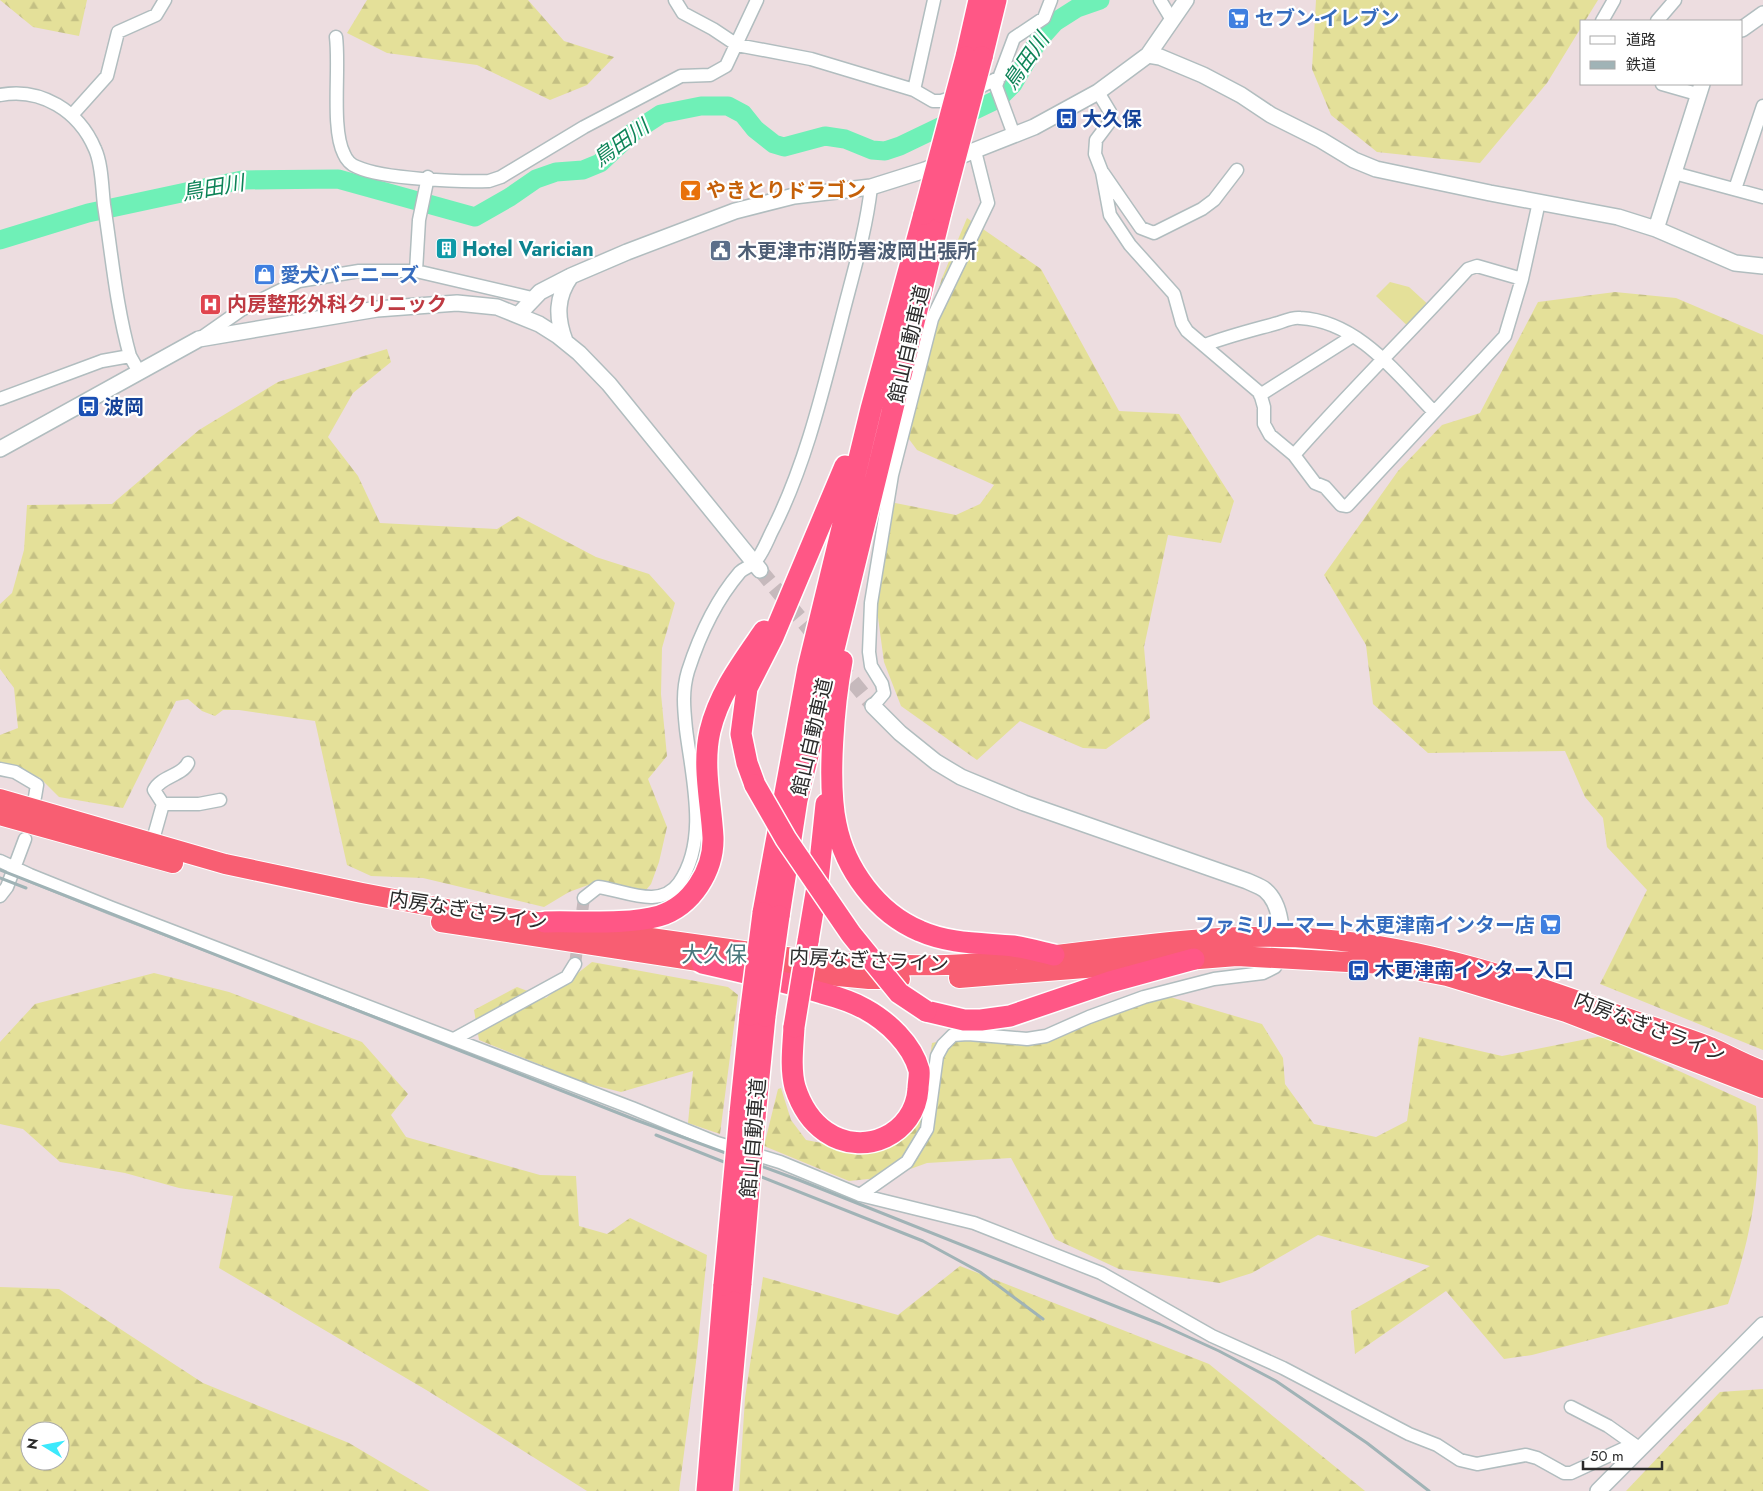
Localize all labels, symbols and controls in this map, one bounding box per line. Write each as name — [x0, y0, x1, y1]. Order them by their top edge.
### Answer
place label: セブン-イレブン — [1255, 4, 1399, 33]
supermarket icon: セブン-イレブン — [1227, 6, 1251, 30]
legend — [1580, 20, 1743, 85]
water label: 鳥田川 — [996, 25, 1058, 95]
text: 道路 — [1626, 29, 1656, 51]
text: 鉄道 — [1626, 54, 1656, 76]
place label: 大久保 — [1082, 105, 1142, 134]
bus stop icon: 大久保 — [1054, 107, 1078, 131]
water label: 鳥田川 — [587, 111, 657, 174]
water label: 鳥田川 — [179, 167, 249, 208]
place label: やきとりドラゴン — [706, 176, 866, 205]
bar icon: やきとりドラゴン — [678, 178, 702, 202]
place label: Hotel Varician — [462, 235, 594, 264]
building icon: Hotel Varician — [434, 237, 458, 261]
place label: 木更津市消防署波岡出張所 — [737, 237, 977, 266]
public building icon: 木更津市消防署波岡出張所 — [709, 239, 733, 263]
place label: 愛犬バーニーズ — [280, 261, 419, 290]
shop icon: 愛犬バーニーズ — [252, 263, 276, 287]
street label: 館山自動車道 — [882, 282, 937, 406]
place label: 内房整形外科クリニック — [227, 290, 447, 319]
hospital icon: 内房整形外科クリニック — [199, 292, 223, 316]
place label: 波岡 — [104, 393, 144, 422]
bus stop icon: 波岡 — [76, 395, 100, 419]
street label: 館山自動車道 — [785, 675, 840, 799]
street label: 内房なぎさライン — [387, 884, 549, 937]
place label: ファミリーマート木更津南インター店 — [1195, 911, 1535, 940]
supermarket icon: ファミリーマート木更津南インター店 — [1539, 913, 1563, 937]
district label: 大久保 — [681, 938, 747, 970]
street label: 内房なぎさライン — [788, 942, 950, 979]
place label: 木更津南インター入口 — [1374, 956, 1574, 985]
bus stop icon: 木更津南インター入口 — [1346, 958, 1370, 982]
street label: 内房なぎさライン — [1570, 985, 1730, 1070]
street label: 館山自動車道 — [734, 1077, 773, 1199]
north arrow — [20, 1421, 70, 1471]
text: N — [21, 1437, 43, 1451]
scale bar — [1583, 1438, 1662, 1470]
text: 50 m — [1590, 1445, 1624, 1467]

